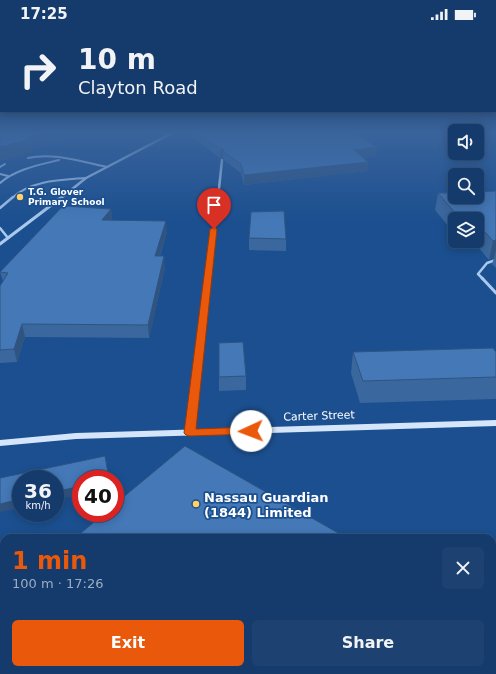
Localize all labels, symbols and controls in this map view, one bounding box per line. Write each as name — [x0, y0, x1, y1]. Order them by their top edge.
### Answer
text: 17:25 — [20, 5, 68, 23]
text: 10 m — [78, 43, 156, 76]
icon: right — [12, 44, 64, 96]
text: Clayton Road — [78, 77, 198, 98]
map controls — [448, 124, 484, 248]
button: sound — [448, 124, 484, 160]
button: search — [448, 168, 484, 204]
place label: T.G. Glover Primary School — [28, 187, 105, 207]
pin — [197, 188, 231, 229]
marker: T.G. Glover Primary School — [15, 192, 25, 202]
icon: arrive — [203, 194, 225, 216]
button: layers — [448, 212, 484, 248]
street label: Carter Street — [283, 408, 356, 424]
position arrow — [230, 410, 272, 452]
speed limit sign: 40 — [72, 470, 124, 522]
text: 36 — [24, 479, 52, 503]
place label: Nassau Guardian (1844) Limited — [204, 490, 329, 520]
marker: Nassau Guardian (1844) Limited — [191, 499, 201, 509]
text: km/h — [25, 500, 51, 511]
text: 1 min — [12, 547, 87, 575]
button: close — [442, 547, 484, 589]
text: 100 m · 17:26 — [12, 576, 103, 591]
button: Exit — [12, 620, 244, 666]
button: Share — [252, 620, 484, 666]

